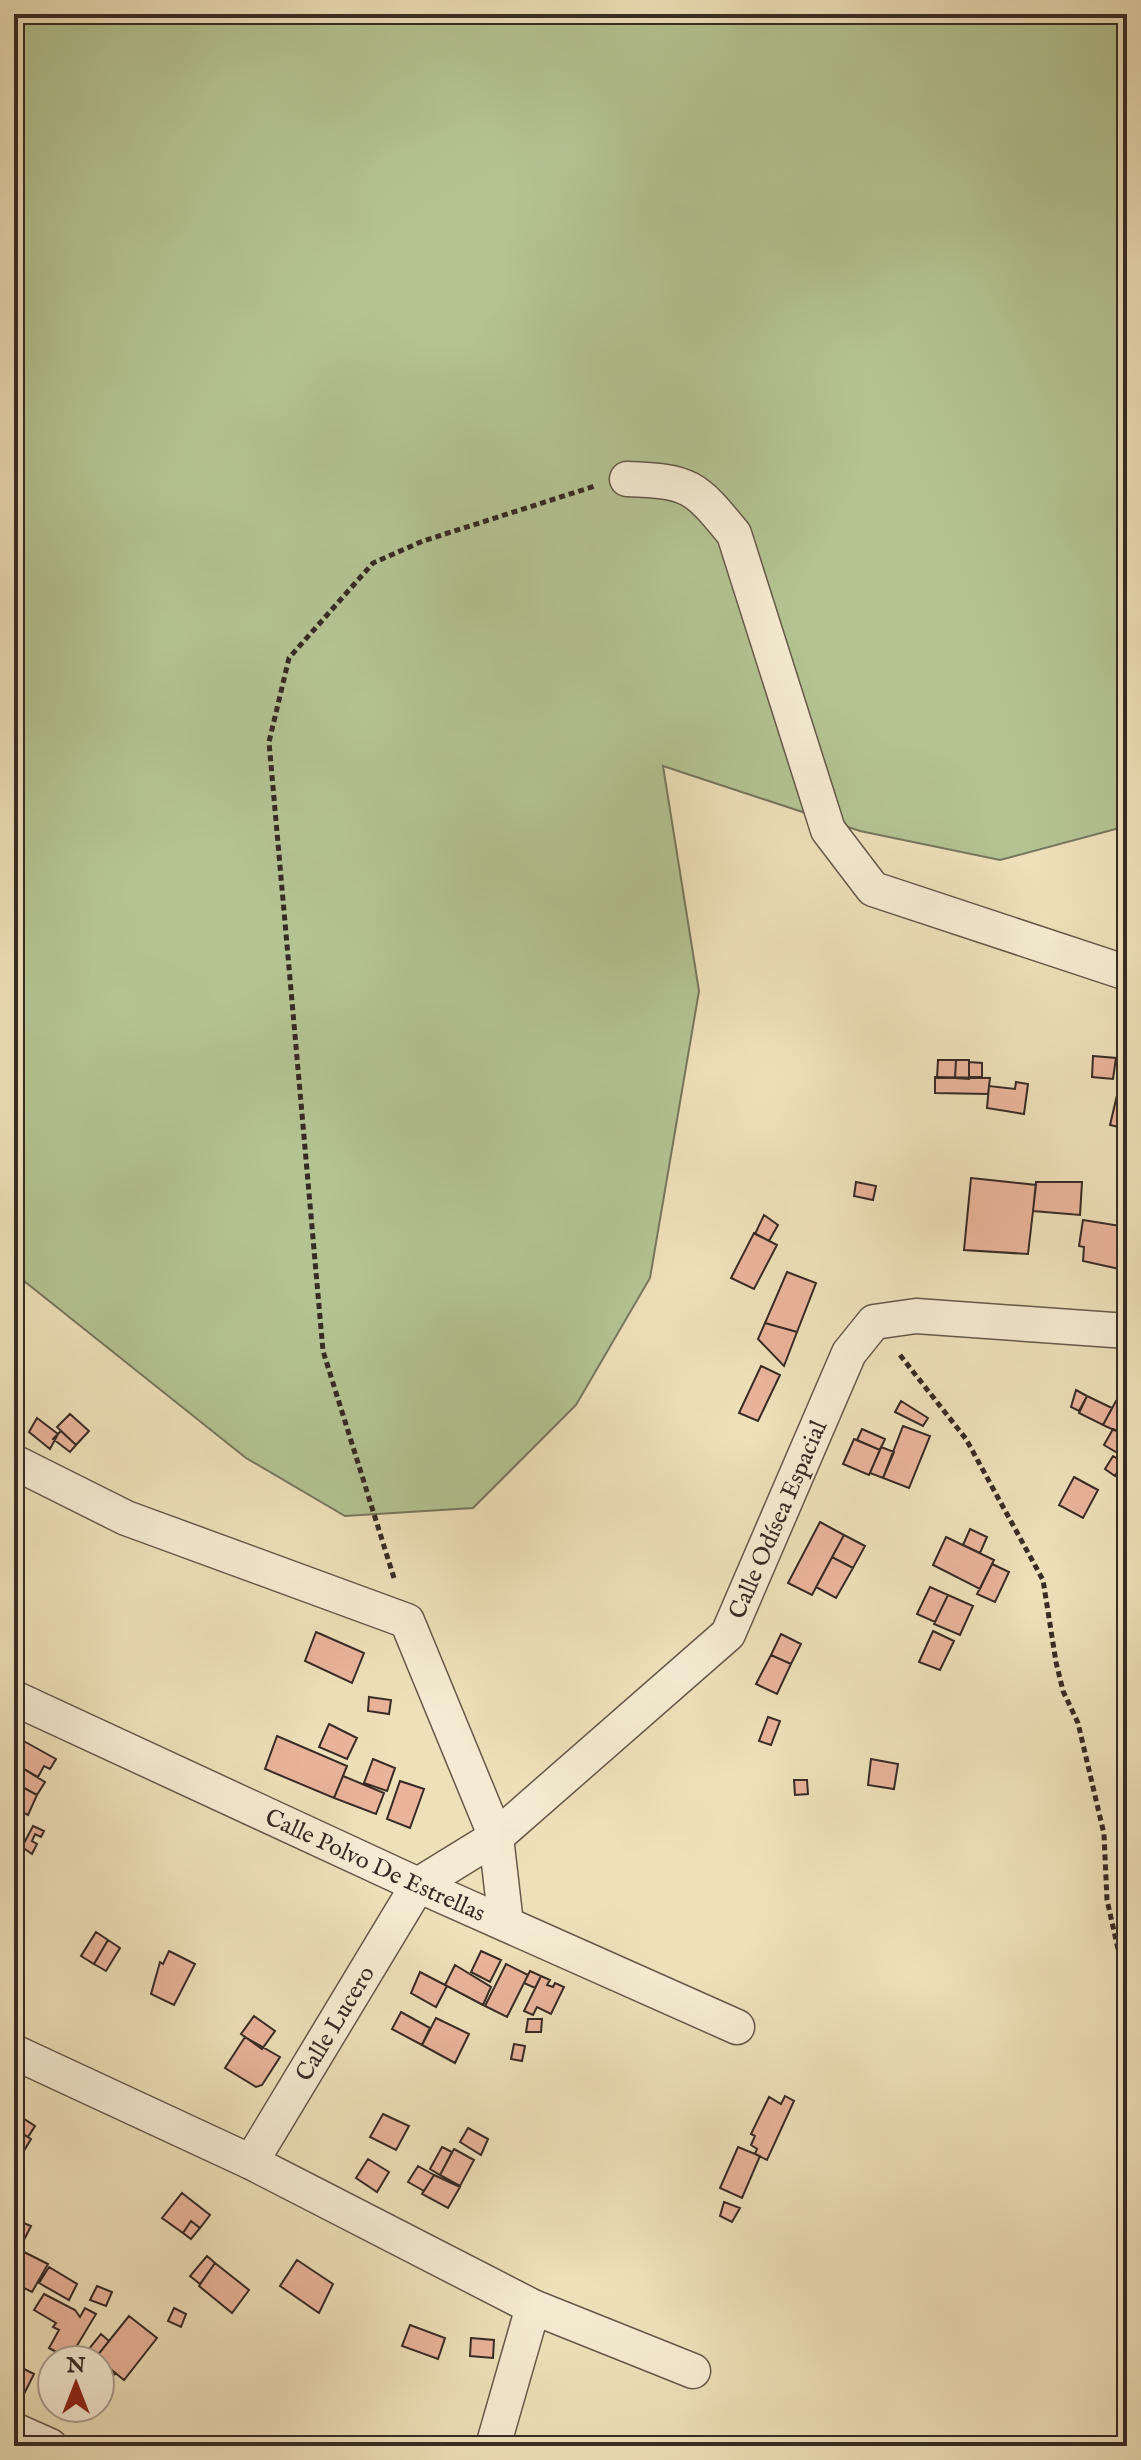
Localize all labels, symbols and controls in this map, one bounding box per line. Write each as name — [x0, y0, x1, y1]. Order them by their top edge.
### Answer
street label: Calle Odísea Espacial — [722, 1416, 835, 1624]
street label: Calle Polvo De Estrellas — [260, 1802, 490, 1930]
street label: Calle Lucero — [289, 1961, 383, 2087]
north arrow — [36, 2344, 116, 2424]
text: N — [65, 2352, 86, 2380]

